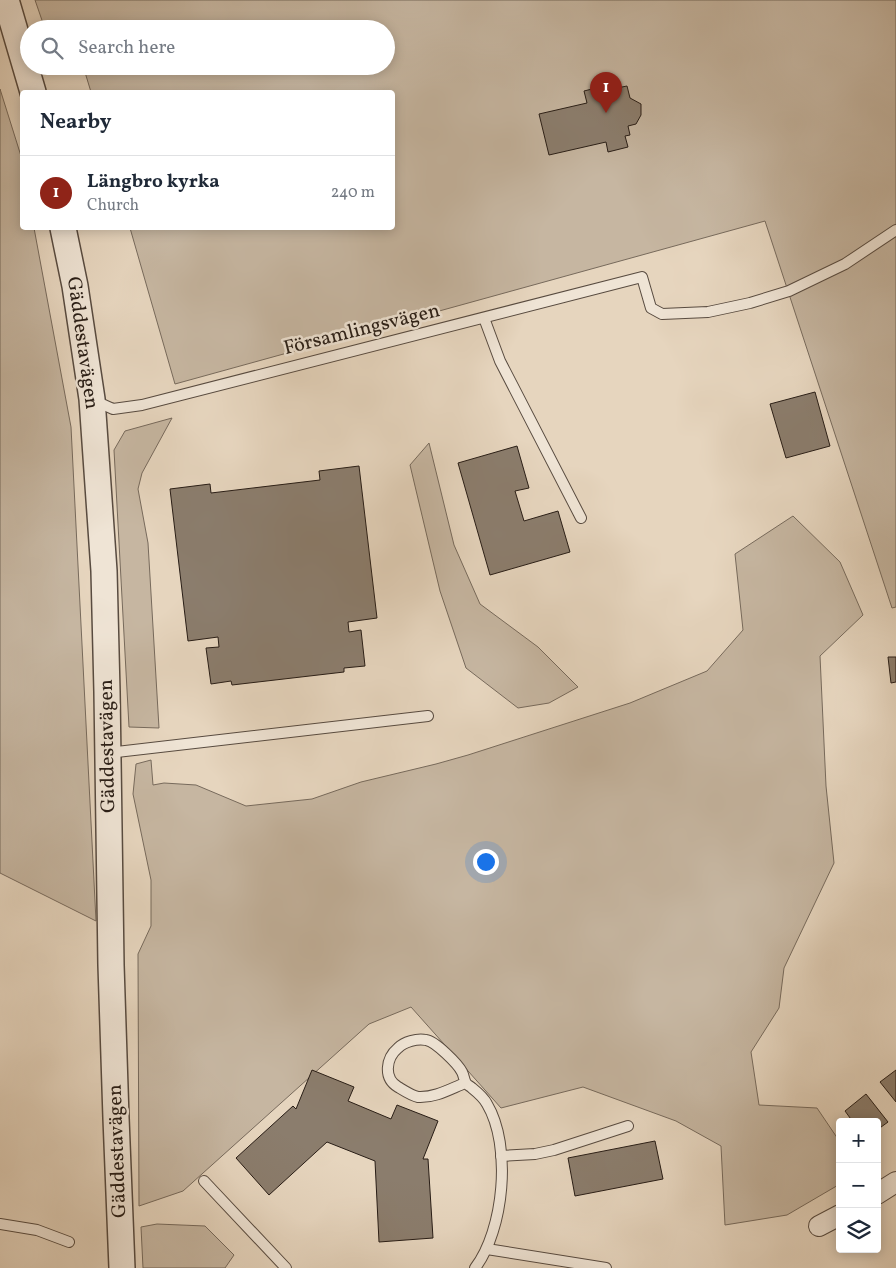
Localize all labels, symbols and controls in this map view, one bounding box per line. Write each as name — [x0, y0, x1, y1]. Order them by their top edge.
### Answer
search box — [20, 20, 395, 75]
icon: search — [38, 34, 66, 62]
text: Search here — [78, 35, 175, 61]
pin: 1 — [590, 72, 622, 113]
text: Nearby — [40, 108, 111, 137]
text: Längbro kyrka — [87, 169, 220, 195]
text: 1 — [53, 182, 59, 204]
text: 240 m — [331, 182, 375, 204]
text: Church — [87, 195, 139, 217]
street label: Gäddestavägen — [59, 275, 105, 411]
street label: Församlingsvägen — [281, 297, 443, 363]
street label: Gäddestavägen — [93, 679, 123, 813]
your location — [473, 849, 499, 875]
street label: Gäddestavägen — [102, 1084, 134, 1218]
map controls — [836, 1118, 881, 1253]
button: + — [836, 1118, 881, 1163]
button: − — [836, 1163, 881, 1208]
button: layers — [836, 1208, 881, 1253]

